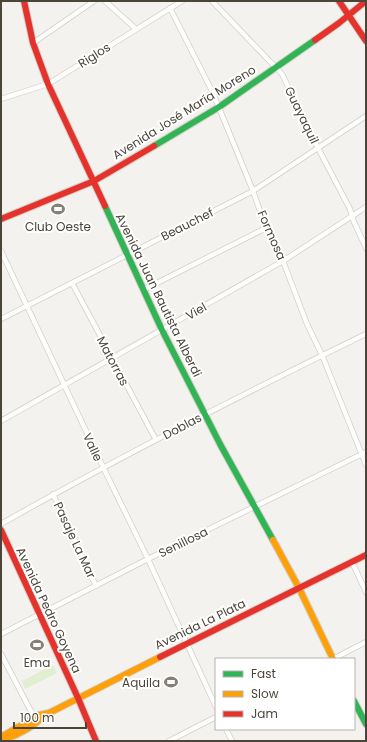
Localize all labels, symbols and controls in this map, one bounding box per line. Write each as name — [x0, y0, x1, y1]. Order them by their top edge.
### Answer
street label: Riglos — [75, 38, 113, 72]
street label: Avenida José María Moreno — [109, 61, 259, 163]
street label: Guayaquil — [281, 84, 323, 146]
sports icon: Club Oeste — [50, 201, 66, 217]
street label: Beauchef — [158, 203, 216, 245]
street label: Formosa — [254, 208, 290, 262]
street label: Avenida Juan Bautista Alberdi — [112, 210, 206, 380]
place label: Club Oeste — [25, 218, 91, 235]
street label: Viel — [182, 298, 210, 324]
street label: Matorras — [93, 333, 133, 389]
street label: Doblas — [160, 409, 204, 443]
street label: Valle — [79, 430, 107, 464]
street label: Pasaje La Mar — [50, 499, 100, 581]
street label: Senillosa — [155, 523, 211, 561]
street label: Avenida Pedro Goyena — [12, 544, 86, 676]
street label: Avenida La Plata — [152, 595, 248, 653]
sports icon: Ema — [29, 637, 45, 653]
place label: Ema — [24, 654, 50, 671]
legend — [215, 658, 355, 730]
text: Fast — [251, 665, 276, 682]
place label: Aquila — [122, 674, 160, 691]
sports icon: Aquila — [163, 674, 179, 690]
text: Slow — [251, 685, 279, 702]
scale bar — [14, 704, 86, 730]
text: Jam — [251, 705, 278, 722]
text: 100 m — [20, 709, 54, 726]

